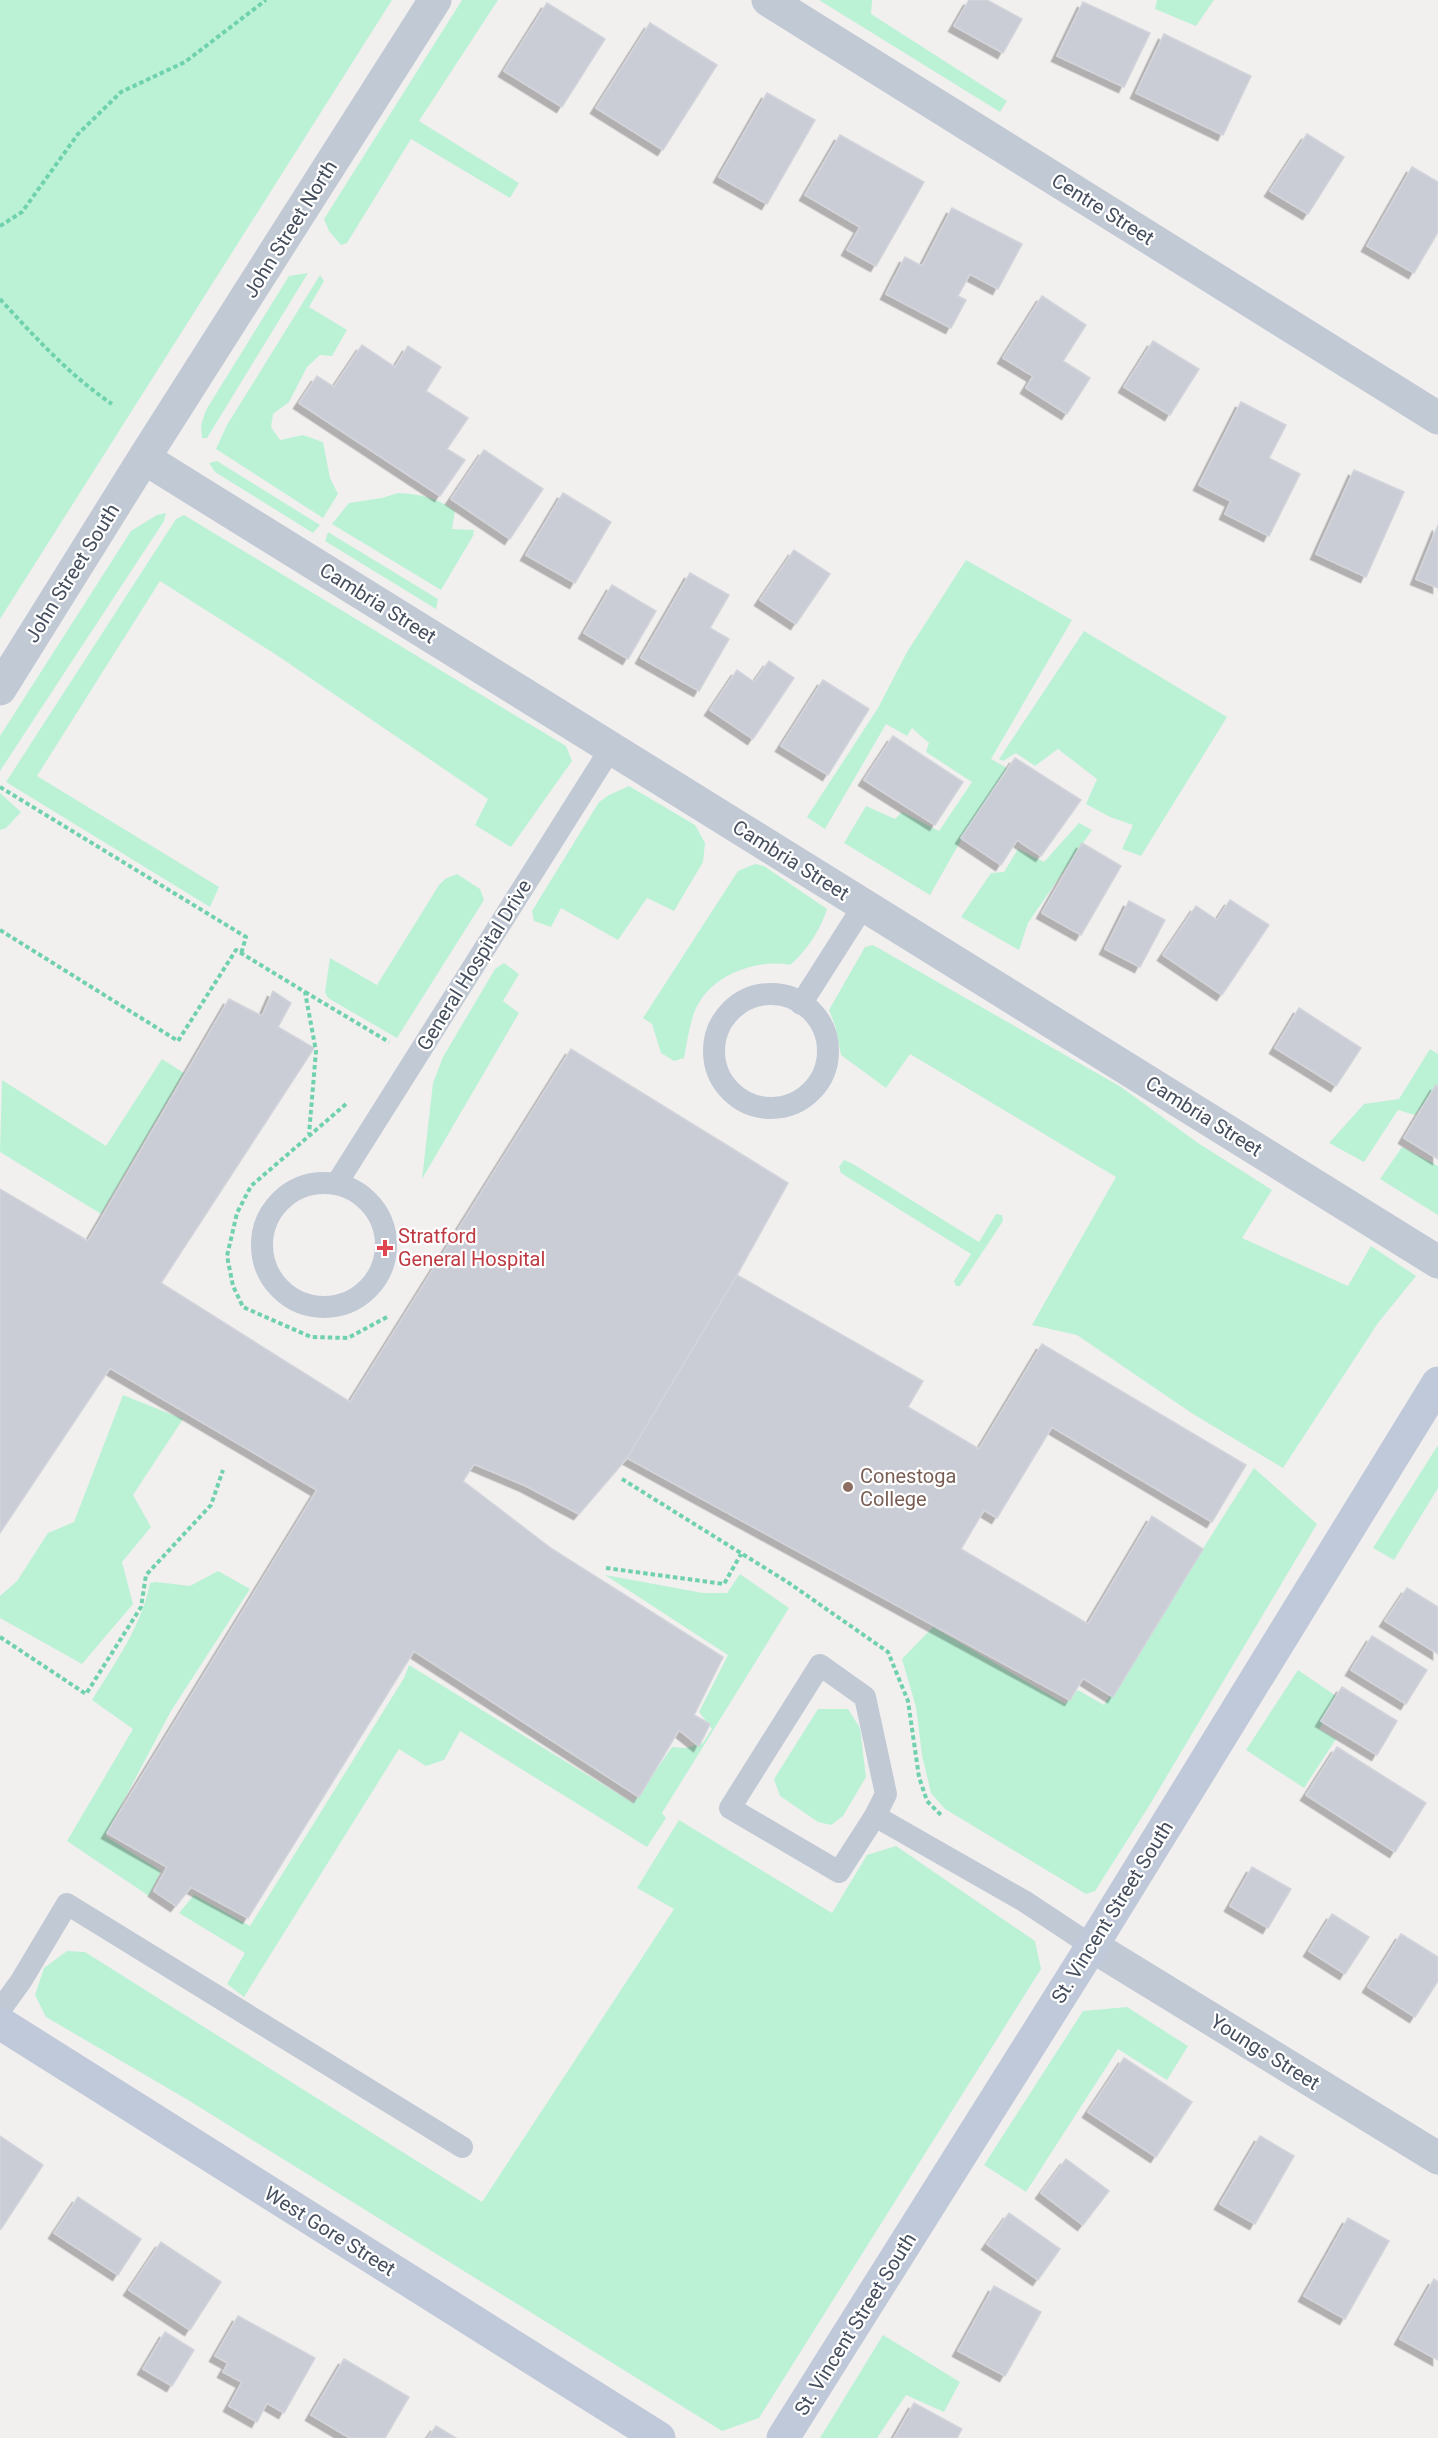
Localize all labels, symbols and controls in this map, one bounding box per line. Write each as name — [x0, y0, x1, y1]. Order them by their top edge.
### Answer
street label: John Street North — [238, 156, 342, 302]
street label: Centre Street — [1047, 168, 1159, 250]
street label: John Street South — [20, 499, 124, 647]
street label: Cambria Street — [315, 558, 441, 648]
street label: Cambria Street — [728, 815, 854, 905]
street label: General Hospital Drive — [412, 875, 536, 1055]
street label: Cambria Street — [1141, 1071, 1267, 1161]
place label: Stratford General Hospital — [398, 1224, 545, 1271]
marker: Stratford General Hospital — [376, 1239, 394, 1257]
place label: Conestoga College — [860, 1464, 956, 1511]
marker: Conestoga College — [841, 1480, 855, 1494]
street label: St. Vincent Street South — [1046, 1816, 1178, 2008]
street label: Youngs Street — [1206, 2009, 1324, 2095]
street label: West Gore Street — [260, 2181, 400, 2281]
street label: St. Vincent Street South — [789, 2228, 921, 2420]

